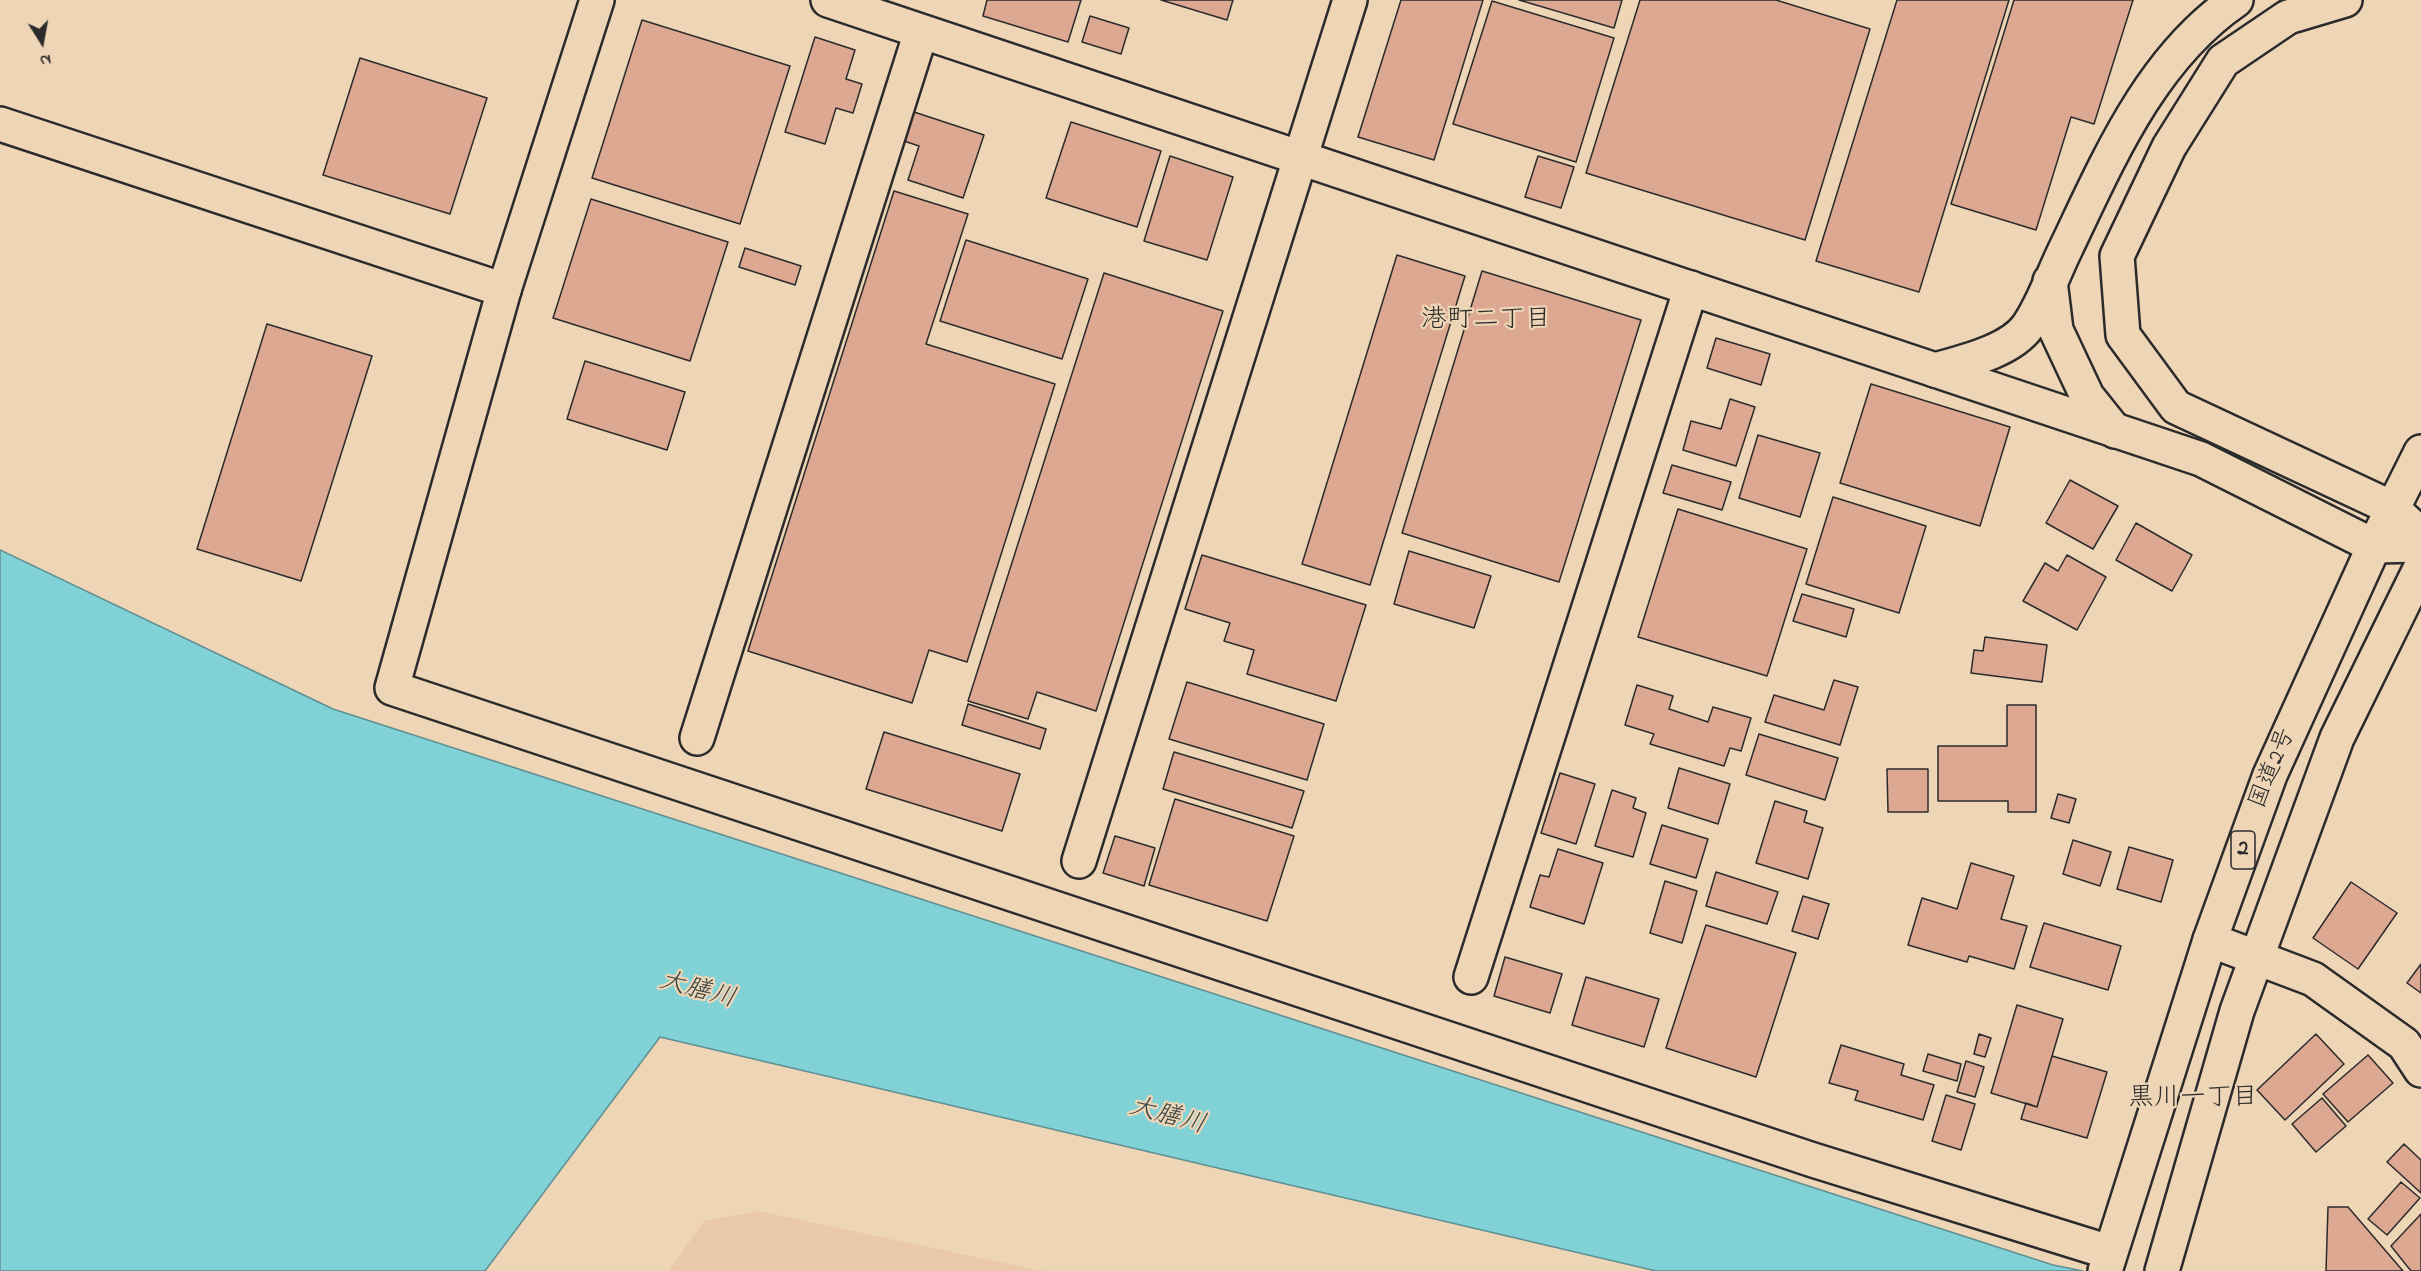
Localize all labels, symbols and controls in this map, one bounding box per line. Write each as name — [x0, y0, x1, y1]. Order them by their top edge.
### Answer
north arrow — [12, 12, 72, 72]
text: N — [38, 47, 53, 72]
district label: 港町二丁目 — [1421, 306, 1551, 338]
street label: 国道2号 — [2245, 725, 2303, 813]
road number: 2 — [2231, 831, 2255, 869]
water label: 大膳川 — [655, 967, 739, 1017]
district label: 黒川一丁目 — [2128, 1084, 2258, 1116]
water label: 大膳川 — [1125, 1093, 1209, 1143]

